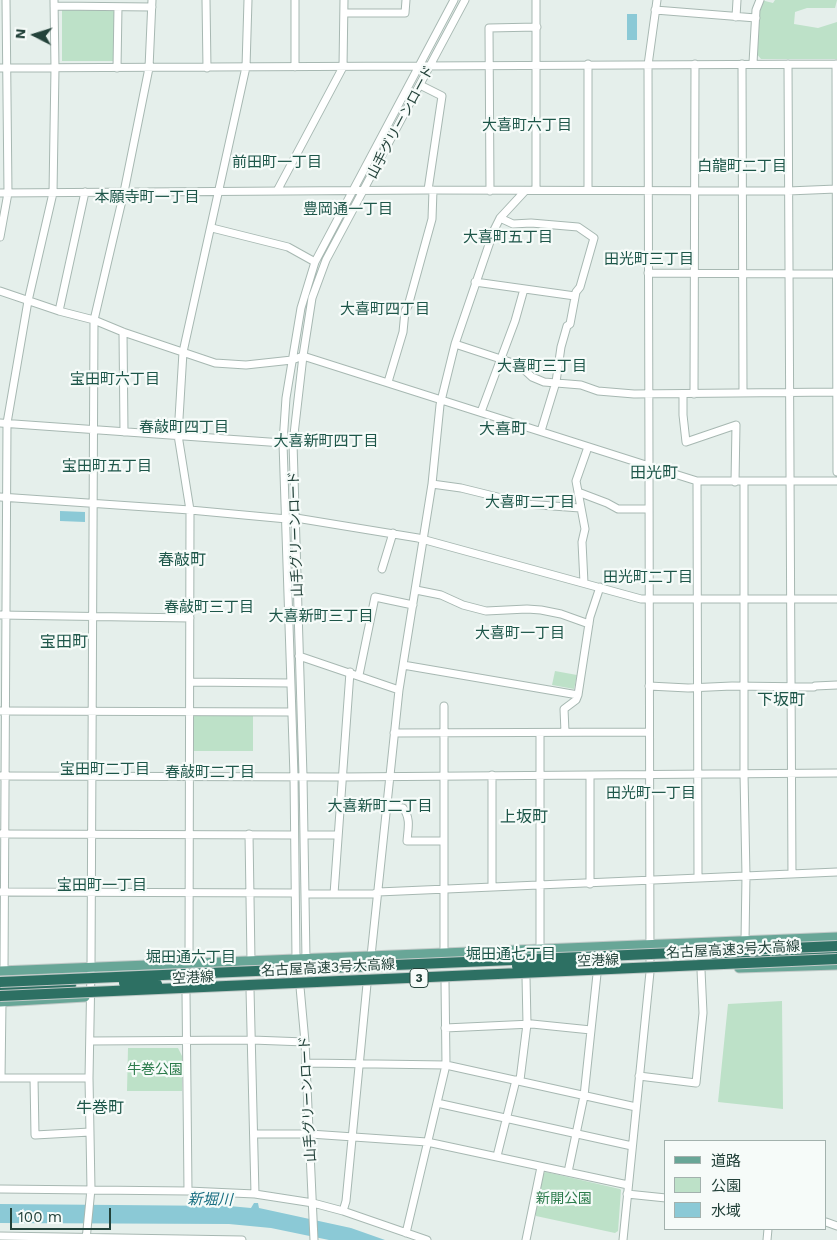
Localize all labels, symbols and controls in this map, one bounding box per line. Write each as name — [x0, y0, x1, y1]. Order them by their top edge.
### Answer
north arrow — [10, 10, 60, 60]
text: N — [12, 28, 28, 40]
street label: 山手グリーンロード — [364, 62, 438, 182]
district label: 大喜町六丁目 — [482, 117, 572, 135]
district label: 前田町一丁目 — [232, 154, 322, 172]
district label: 白龍町二丁目 — [697, 158, 787, 176]
district label: 本願寺町一丁目 — [95, 189, 199, 207]
district label: 豊岡通一丁目 — [303, 201, 393, 219]
district label: 大喜町五丁目 — [463, 229, 553, 247]
district label: 田光町三丁目 — [604, 251, 694, 269]
district label: 大喜町四丁目 — [340, 301, 430, 319]
district label: 大喜町三丁目 — [497, 358, 587, 376]
district label: 宝田町六丁目 — [70, 371, 160, 389]
district label: 春敲町四丁目 — [139, 419, 229, 437]
district label: 大喜町 — [479, 419, 527, 439]
district label: 大喜新町四丁目 — [274, 433, 378, 451]
district label: 宝田町五丁目 — [62, 458, 152, 476]
district label: 田光町 — [630, 463, 678, 483]
street label: 山手グリーンロード — [285, 471, 307, 597]
district label: 大喜町二丁目 — [485, 494, 575, 512]
district label: 春敲町 — [158, 550, 206, 570]
district label: 田光町二丁目 — [603, 569, 693, 587]
district label: 春敲町三丁目 — [164, 599, 254, 617]
district label: 大喜新町三丁目 — [269, 608, 373, 626]
district label: 大喜町一丁目 — [475, 625, 565, 643]
district label: 宝田町 — [40, 632, 88, 652]
district label: 下坂町 — [757, 690, 805, 710]
district label: 宝田町二丁目 — [60, 761, 150, 779]
district label: 春敲町二丁目 — [165, 764, 255, 782]
district label: 田光町一丁目 — [606, 785, 696, 803]
district label: 大喜新町二丁目 — [328, 798, 432, 816]
district label: 上坂町 — [500, 807, 548, 827]
district label: 宝田町一丁目 — [57, 877, 147, 895]
street label: 名古屋高速3号大高線 — [666, 938, 800, 962]
district label: 堀田通七丁目 — [466, 946, 556, 964]
district label: 堀田通六丁目 — [146, 949, 236, 967]
street label: 空港線 — [577, 952, 619, 970]
street label: 名古屋高速3号大高線 — [261, 956, 395, 980]
road number: 3 — [410, 968, 428, 988]
street label: 空港線 — [172, 969, 214, 987]
street label: 山手グリーンロード — [296, 1036, 320, 1162]
park label: 牛巻公園 — [127, 1062, 183, 1078]
district label: 牛巻町 — [76, 1098, 124, 1118]
legend — [664, 1140, 827, 1230]
text: 道路 — [711, 1152, 741, 1170]
text: 公園 — [711, 1177, 741, 1195]
water label: 新堀川 — [187, 1191, 233, 1209]
park label: 新開公園 — [536, 1191, 592, 1207]
scale bar — [12, 1198, 114, 1230]
text: 水域 — [711, 1202, 741, 1220]
text: 100 m — [18, 1208, 62, 1226]

